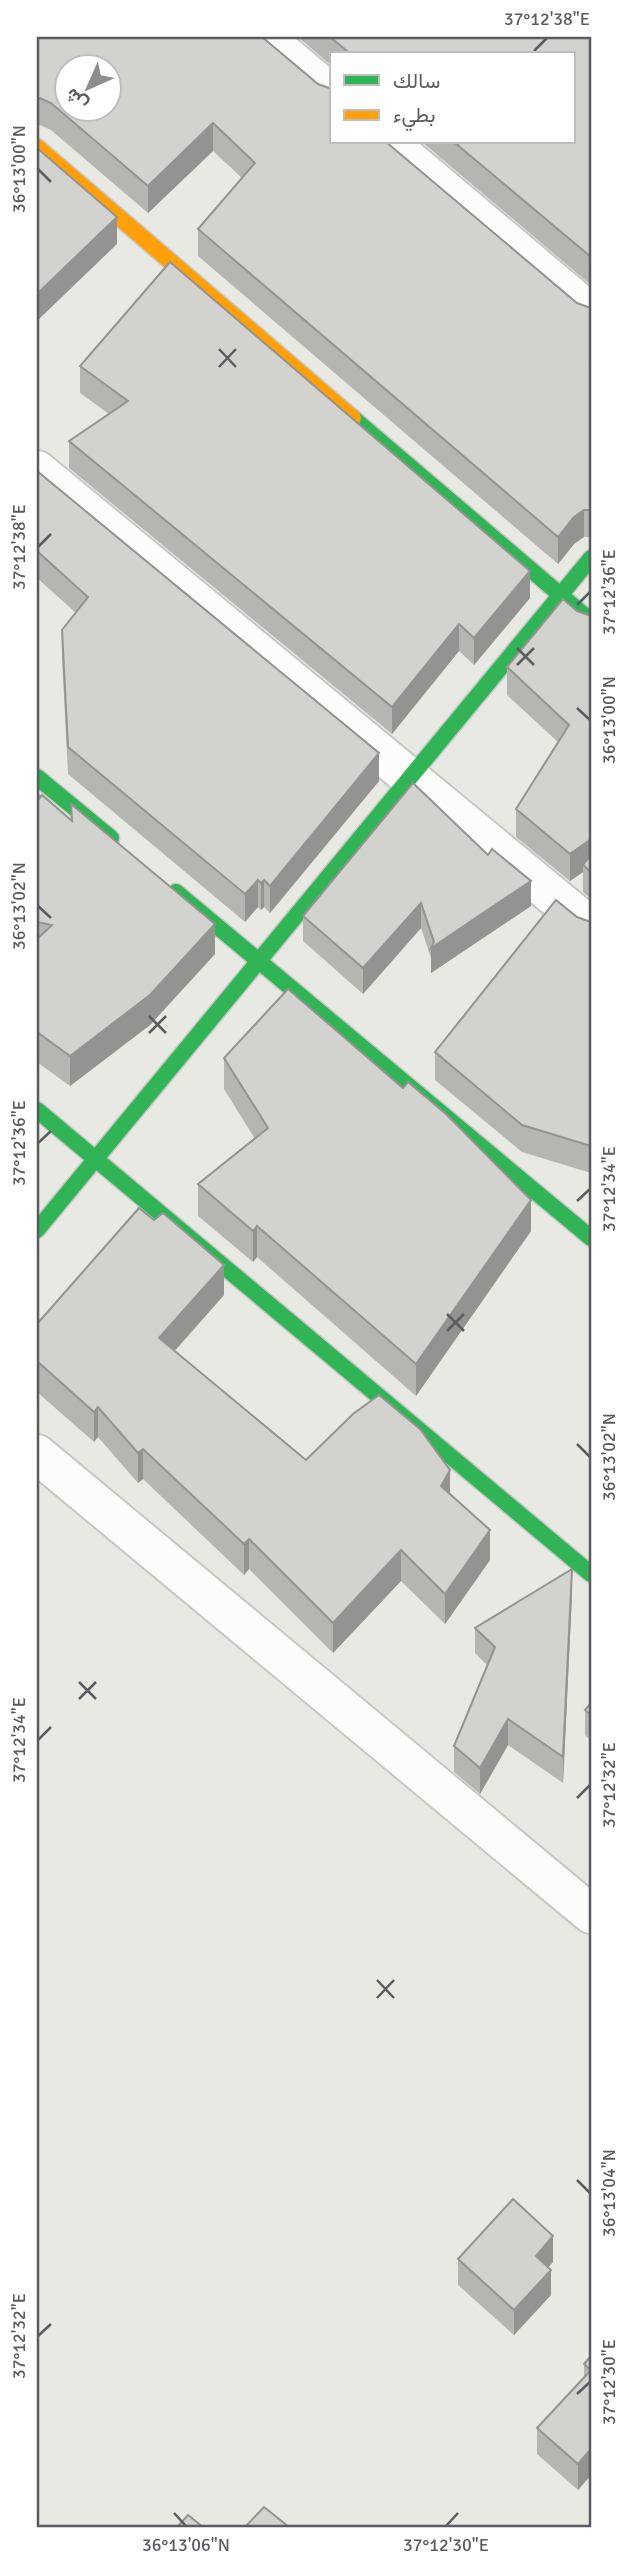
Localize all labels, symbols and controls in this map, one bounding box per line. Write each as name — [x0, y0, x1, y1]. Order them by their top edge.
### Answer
text: 37°12'38"E — [504, 8, 590, 30]
north arrow — [52, 52, 122, 122]
legend — [330, 52, 576, 144]
text: سالك — [393, 68, 440, 94]
text: ش — [60, 83, 93, 116]
text: بطيء — [393, 102, 436, 132]
text: 36°13'00"N — [8, 125, 30, 213]
text: 37°12'38"E — [8, 504, 30, 590]
text: 37°12'36"E — [598, 549, 620, 635]
text: 36°13'00"N — [598, 676, 620, 764]
text: 36°13'02"N — [8, 862, 30, 950]
text: 37°12'36"E — [8, 1100, 30, 1186]
text: 37°12'34"E — [598, 1146, 620, 1232]
text: 36°13'02"N — [598, 1413, 620, 1501]
text: 37°12'34"E — [8, 1697, 30, 1783]
text: 37°12'32"E — [598, 1742, 620, 1828]
text: 36°13'04"N — [598, 2149, 620, 2237]
text: 37°12'32"E — [8, 2293, 30, 2379]
text: 37°12'30"E — [598, 2339, 620, 2425]
text: 36°13'06"N — [142, 2534, 230, 2556]
text: 37°12'30"E — [403, 2534, 489, 2556]

